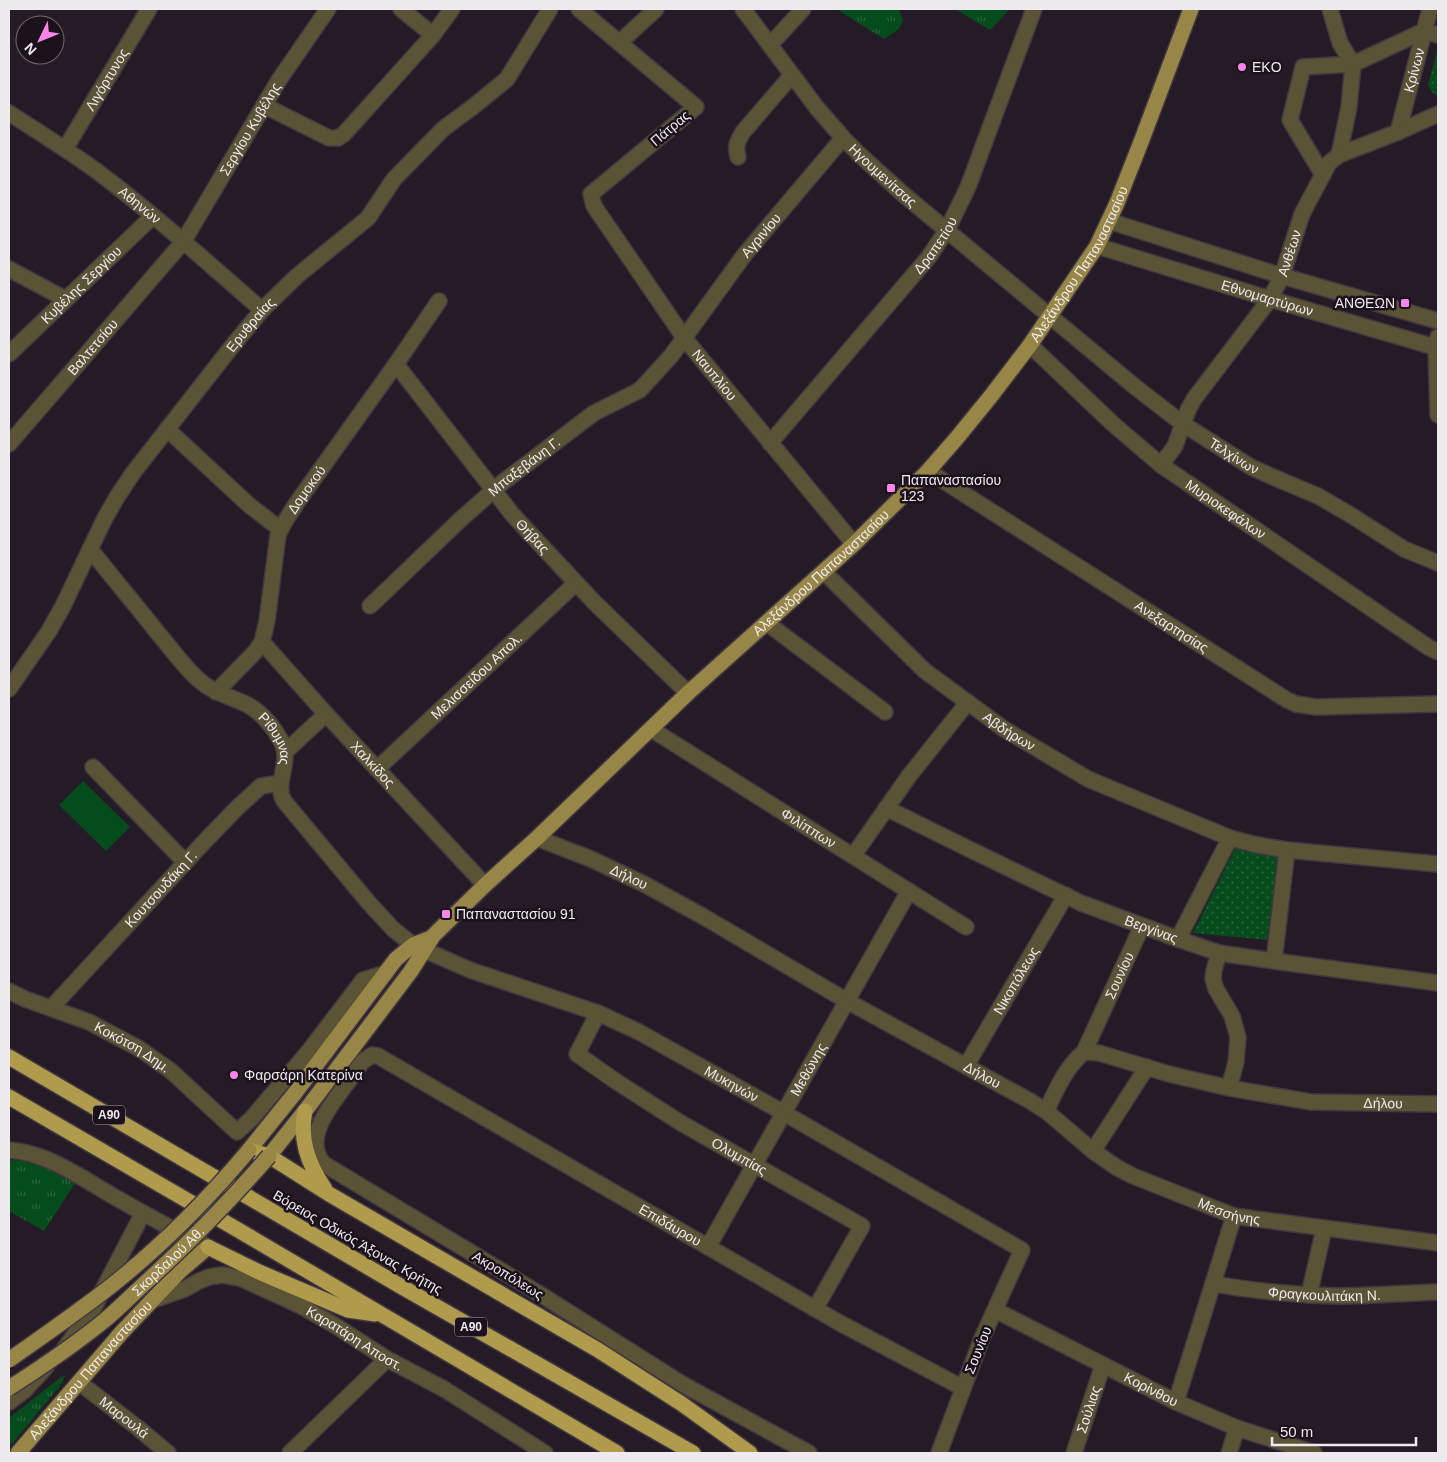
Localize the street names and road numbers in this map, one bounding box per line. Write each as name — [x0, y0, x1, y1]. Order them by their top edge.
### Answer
street label: Λιγόρτυνος — [82, 45, 132, 114]
street label: Κρίνων — [1401, 46, 1428, 94]
street label: Σεργίου Κυβέλης — [216, 79, 284, 178]
street label: Πάτρας — [647, 107, 693, 149]
street label: Ηγουμενίτσας — [846, 141, 920, 210]
street label: Αθηνών — [115, 183, 164, 227]
street label: Αλεξάνδρου Παπαναστασίου — [1026, 184, 1131, 345]
street label: Αγρινίου — [738, 210, 784, 261]
street label: Δραπετίου — [910, 214, 960, 277]
street label: Ανθέων — [1274, 228, 1304, 278]
street label: Κυβέλης Σεργίου — [38, 243, 125, 327]
street label: Εθνομαρτύρων — [1219, 277, 1315, 319]
street label: Ερυθραίας — [223, 294, 278, 355]
street label: Βαλτετσίου — [64, 316, 121, 378]
street label: Ναυπλίου — [689, 346, 740, 404]
street label: Μπαξεβάνη Γ. — [485, 434, 563, 499]
street label: Τελχίνων — [1206, 435, 1261, 477]
street label: Δομοκού — [284, 462, 329, 517]
street label: Μυριοκεφάλων — [1183, 476, 1269, 542]
street label: Αλεξάνδρου Παπαναστασίου — [749, 506, 892, 639]
street label: Θήβας — [513, 516, 553, 557]
street label: Ανεξαρτησίας — [1132, 597, 1212, 656]
street label: Μελισσείδου Απολ. — [428, 630, 525, 722]
street label: Αβδήρων — [980, 708, 1038, 754]
street label: Ρίθυμνας — [255, 709, 293, 766]
street label: Χαλκίδος — [348, 738, 398, 791]
street label: Φιλίππων — [778, 805, 839, 851]
street label: Κουτσουδάκη Γ. — [121, 847, 200, 931]
street label: Δήλου — [608, 861, 650, 893]
street label: Βεργίνας — [1123, 912, 1180, 946]
street label: Νικοπόλεως — [990, 944, 1042, 1017]
street label: Σουνίου — [1102, 950, 1137, 1001]
street label: Κοκότση Δημ. — [92, 1018, 173, 1076]
street label: Μεθώνης — [787, 1040, 830, 1099]
street label: Δήλου — [961, 1058, 1003, 1091]
street label: Μυκηνών — [702, 1062, 761, 1105]
street label: Δήλου — [1363, 1095, 1403, 1111]
road number: Α90 — [93, 1106, 125, 1124]
street label: Ολυμπίας — [709, 1134, 770, 1178]
street label: Βόρειος Οδικός Άξονας Κρήτης — [270, 1187, 446, 1297]
street label: Μεσσήνης — [1196, 1195, 1261, 1227]
street label: Επιδάυρου — [636, 1201, 704, 1249]
street label: Σκορδαλού Αθ. — [129, 1223, 207, 1299]
street label: Ακροπόλεως — [470, 1248, 547, 1303]
street label: Φραγκουλιτάκη Ν. — [1267, 1284, 1381, 1304]
street label: Αλεξάνδρου Παπαναστασίου — [25, 1298, 155, 1443]
street label: Καρατάρη Αποστ. — [304, 1303, 406, 1374]
road number: Α90 — [455, 1318, 487, 1336]
street label: Σουνίου — [961, 1324, 995, 1376]
street label: Κορίνθου — [1121, 1369, 1181, 1410]
street label: Σούλιας — [1073, 1383, 1104, 1435]
street label: Μαρουλά — [96, 1393, 152, 1442]

